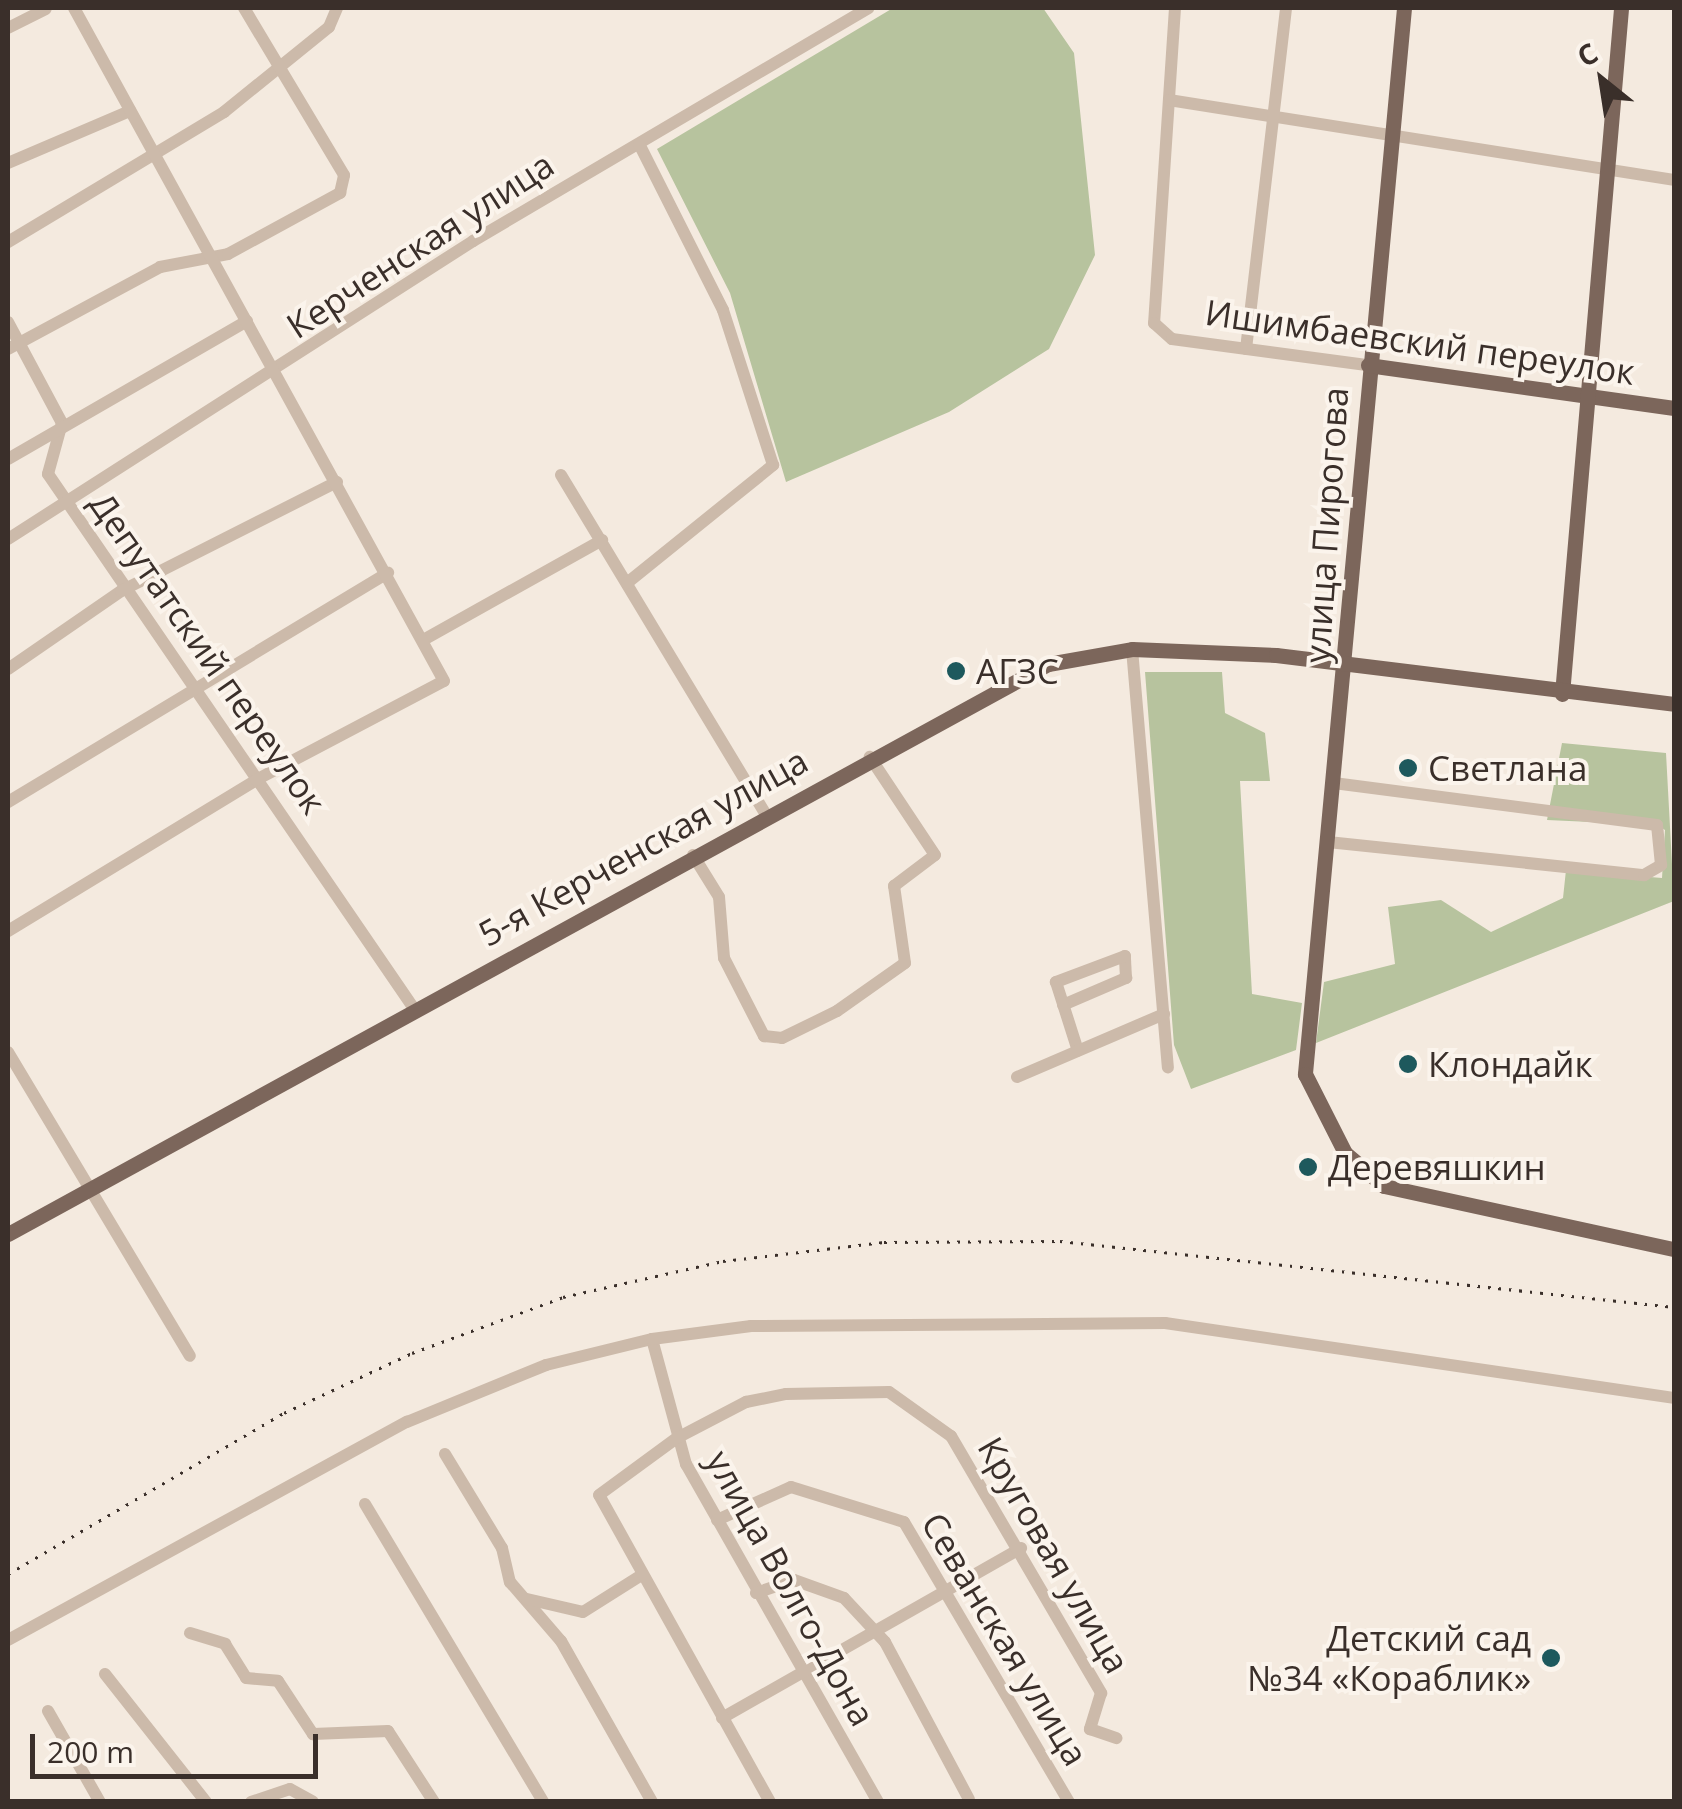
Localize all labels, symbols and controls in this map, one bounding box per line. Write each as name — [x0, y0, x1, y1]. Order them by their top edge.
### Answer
north arrow — [1552, 30, 1652, 130]
text: С — [1570, 33, 1604, 75]
street label: Керченская улица — [279, 143, 561, 347]
street label: Ишимбаевский переулок — [1203, 291, 1637, 393]
street label: улица Пирогова — [1295, 386, 1357, 664]
street label: Депутатский переулок — [81, 484, 335, 822]
place label: АГЗС — [976, 650, 1059, 692]
marker: АГЗС — [945, 660, 967, 682]
street label: 5-я Керченская улица — [471, 739, 815, 955]
place label: Светлана — [1428, 747, 1587, 789]
marker: Светлана — [1397, 757, 1419, 779]
place label: Клондайк — [1428, 1043, 1592, 1085]
marker: Клондайк — [1397, 1053, 1419, 1075]
place label: Деревяшкин — [1328, 1146, 1546, 1188]
marker: Деревяшкин — [1297, 1156, 1319, 1178]
street label: Круговая улица — [969, 1429, 1139, 1681]
street label: улица Волго-Дона — [698, 1443, 884, 1733]
street label: Севанская улица — [913, 1505, 1097, 1773]
place label: Детский сад №34 «Кораблик» — [1247, 1617, 1531, 1699]
marker: Детский сад №34 «Кораблик» — [1540, 1647, 1562, 1669]
scale bar — [35, 1714, 322, 1776]
text: 200 m — [47, 1731, 134, 1772]

